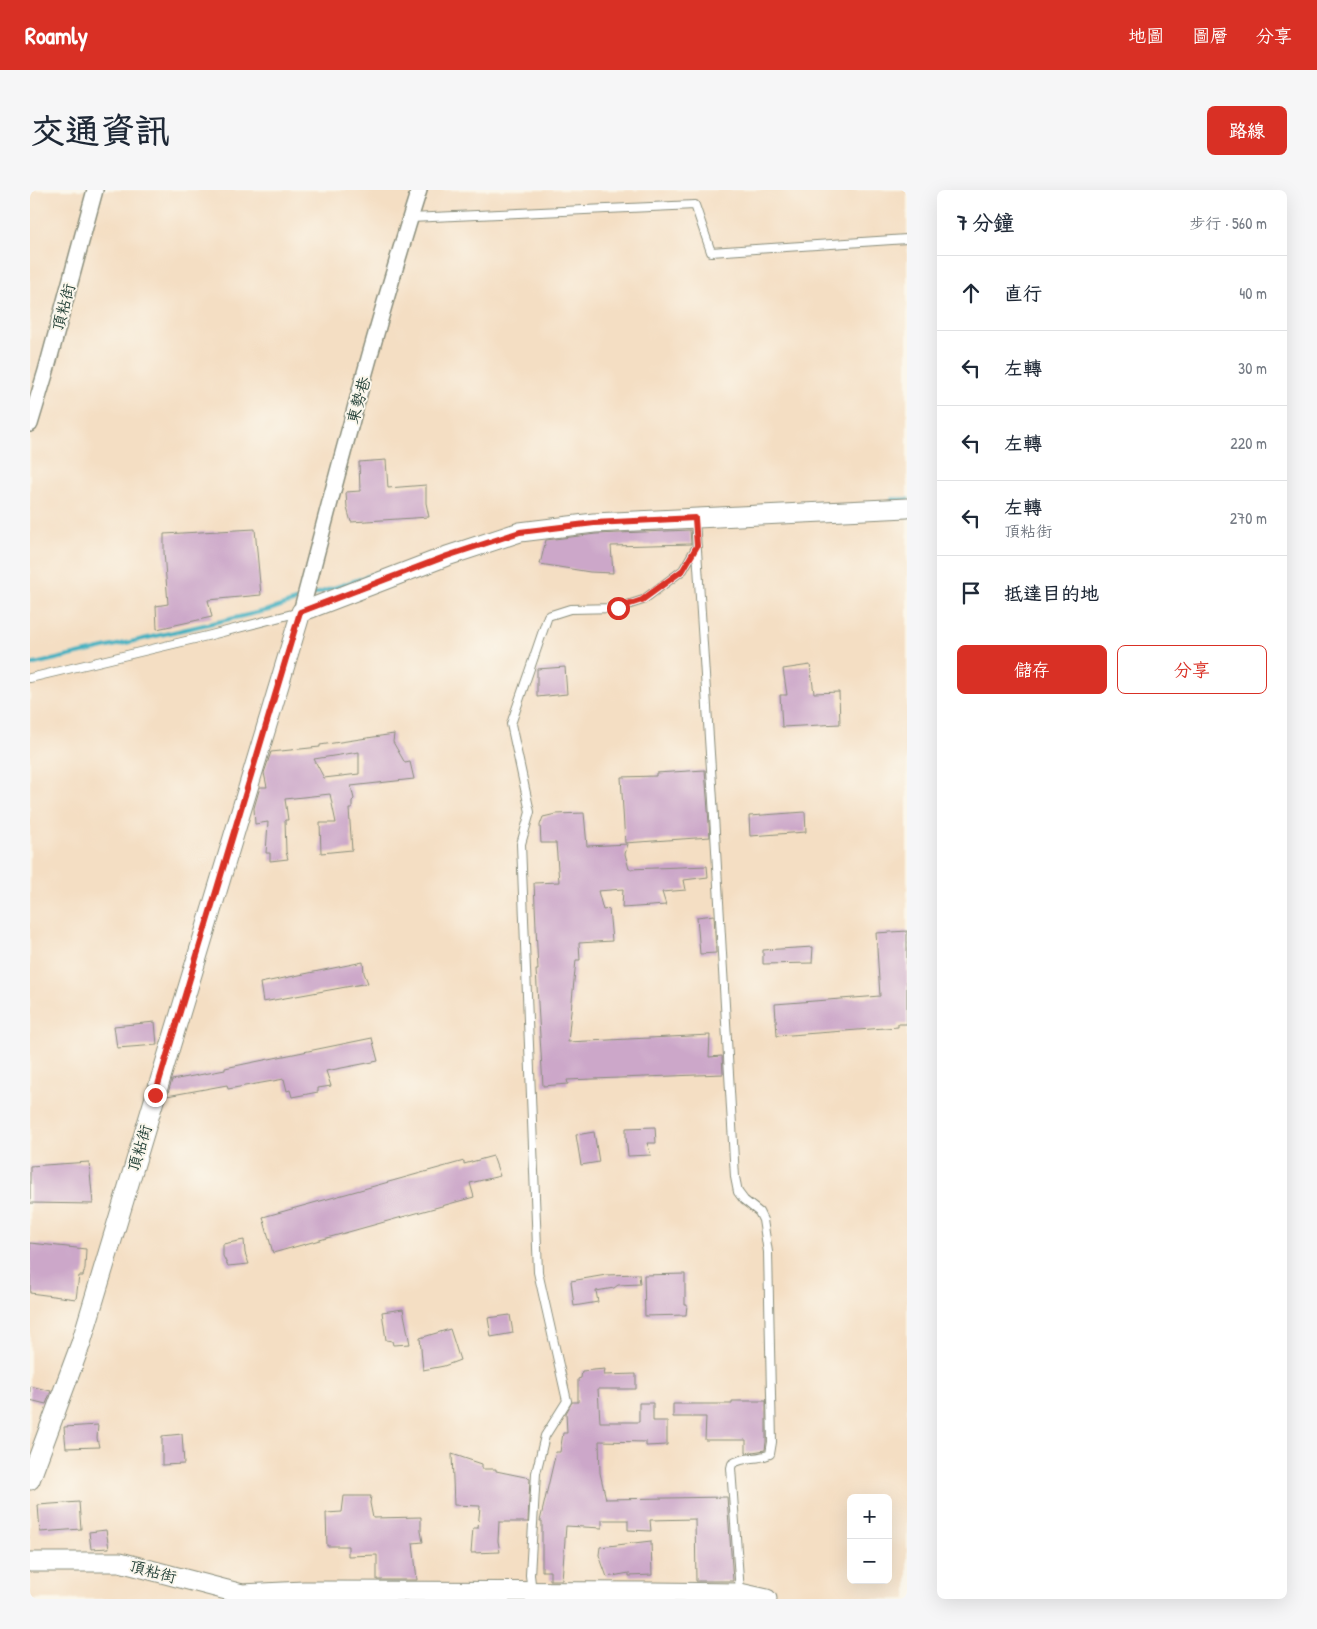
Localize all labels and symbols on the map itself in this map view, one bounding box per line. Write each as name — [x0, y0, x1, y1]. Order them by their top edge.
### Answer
street label: 頂粘街 — [46, 281, 80, 333]
street label: 東勢巷 — [341, 374, 375, 426]
route start — [607, 597, 630, 620]
route end — [144, 1084, 167, 1107]
street label: 頂粘街 — [121, 1122, 157, 1174]
street label: 頂粘街 — [127, 1554, 179, 1588]

